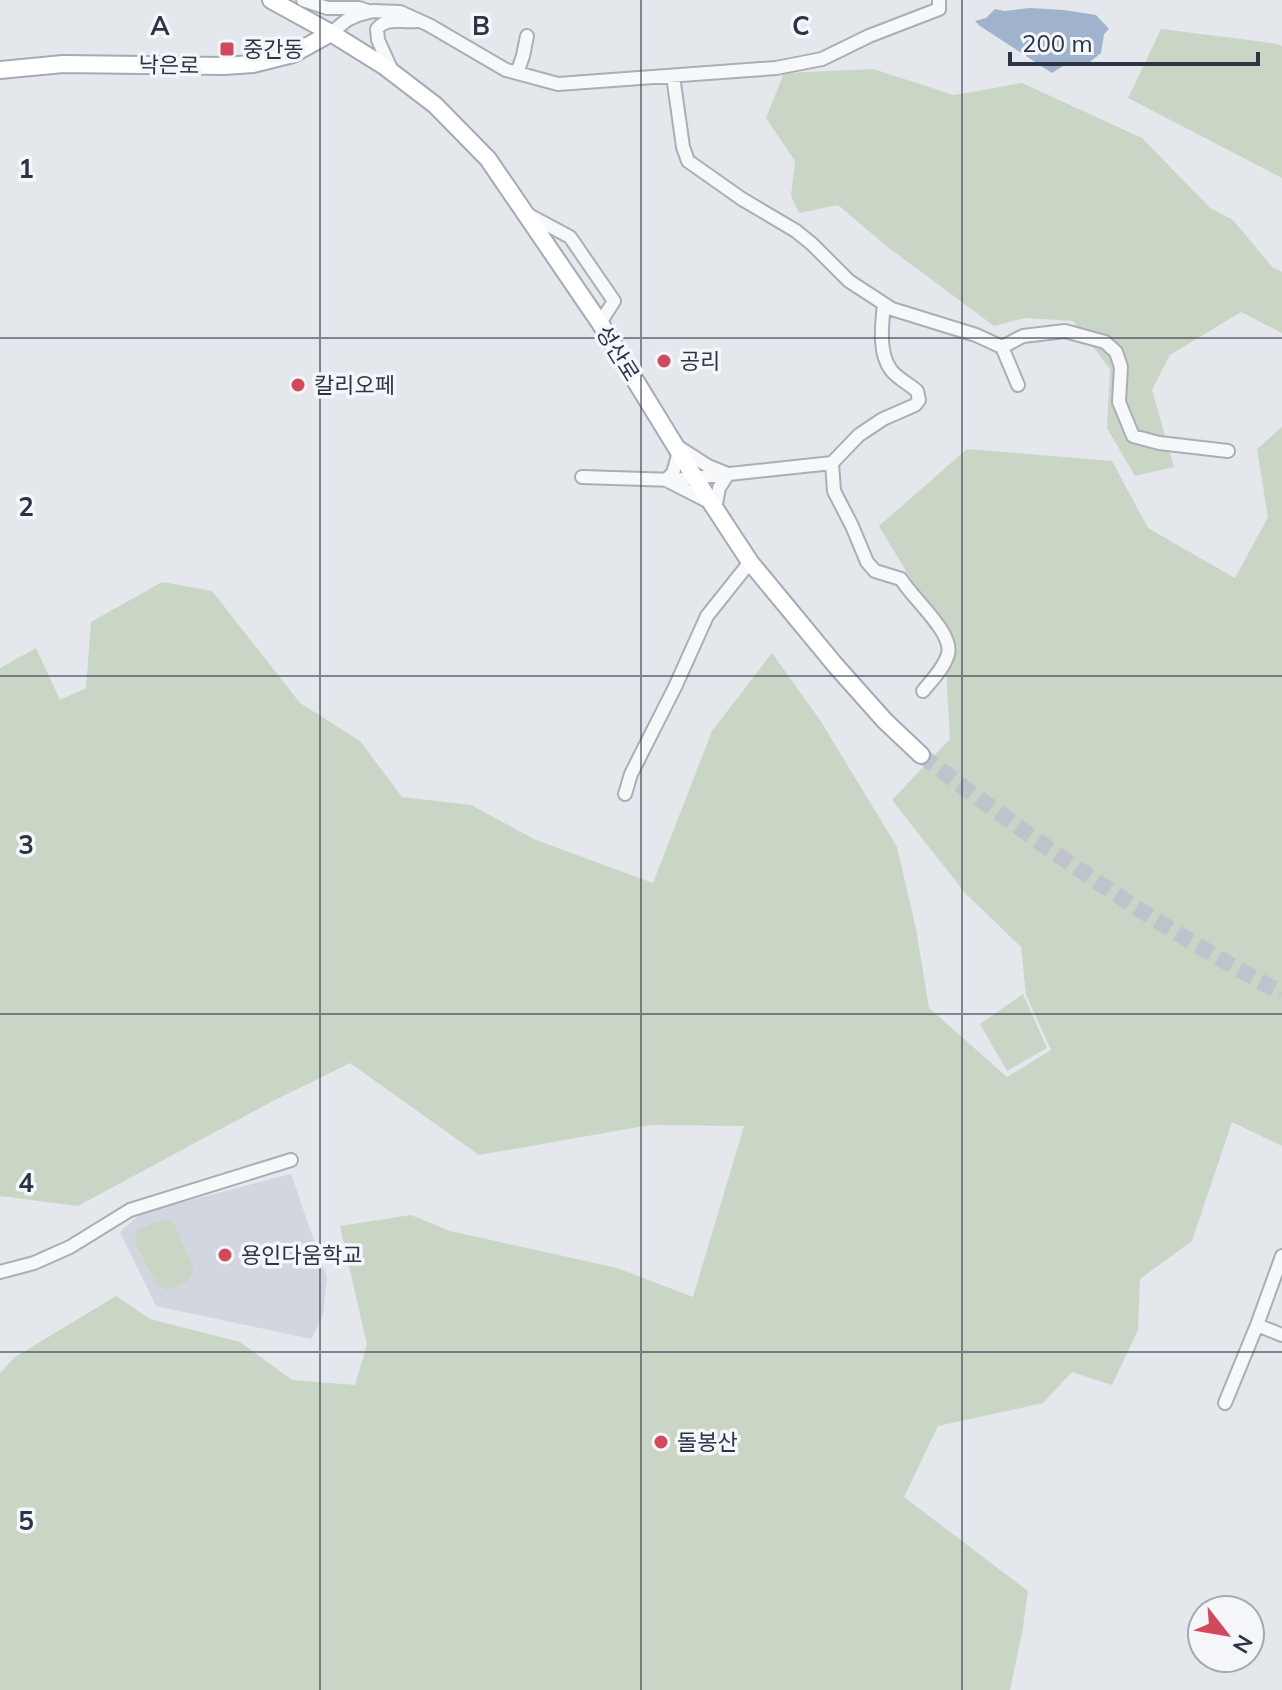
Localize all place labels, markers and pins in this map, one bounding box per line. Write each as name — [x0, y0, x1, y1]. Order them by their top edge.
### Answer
place label: 중간동 — [243, 35, 304, 63]
marker: 중간동 — [218, 40, 236, 58]
place label: 공리 — [680, 347, 720, 375]
marker: 공리 — [655, 352, 673, 370]
place label: 칼리오페 — [314, 371, 395, 399]
marker: 칼리오페 — [289, 376, 307, 394]
place label: 용인다움학교 — [241, 1241, 362, 1269]
marker: 용인다움학교 — [216, 1246, 234, 1264]
place label: 돌봉산 — [677, 1428, 738, 1456]
marker: 돌봉산 — [652, 1433, 670, 1451]

